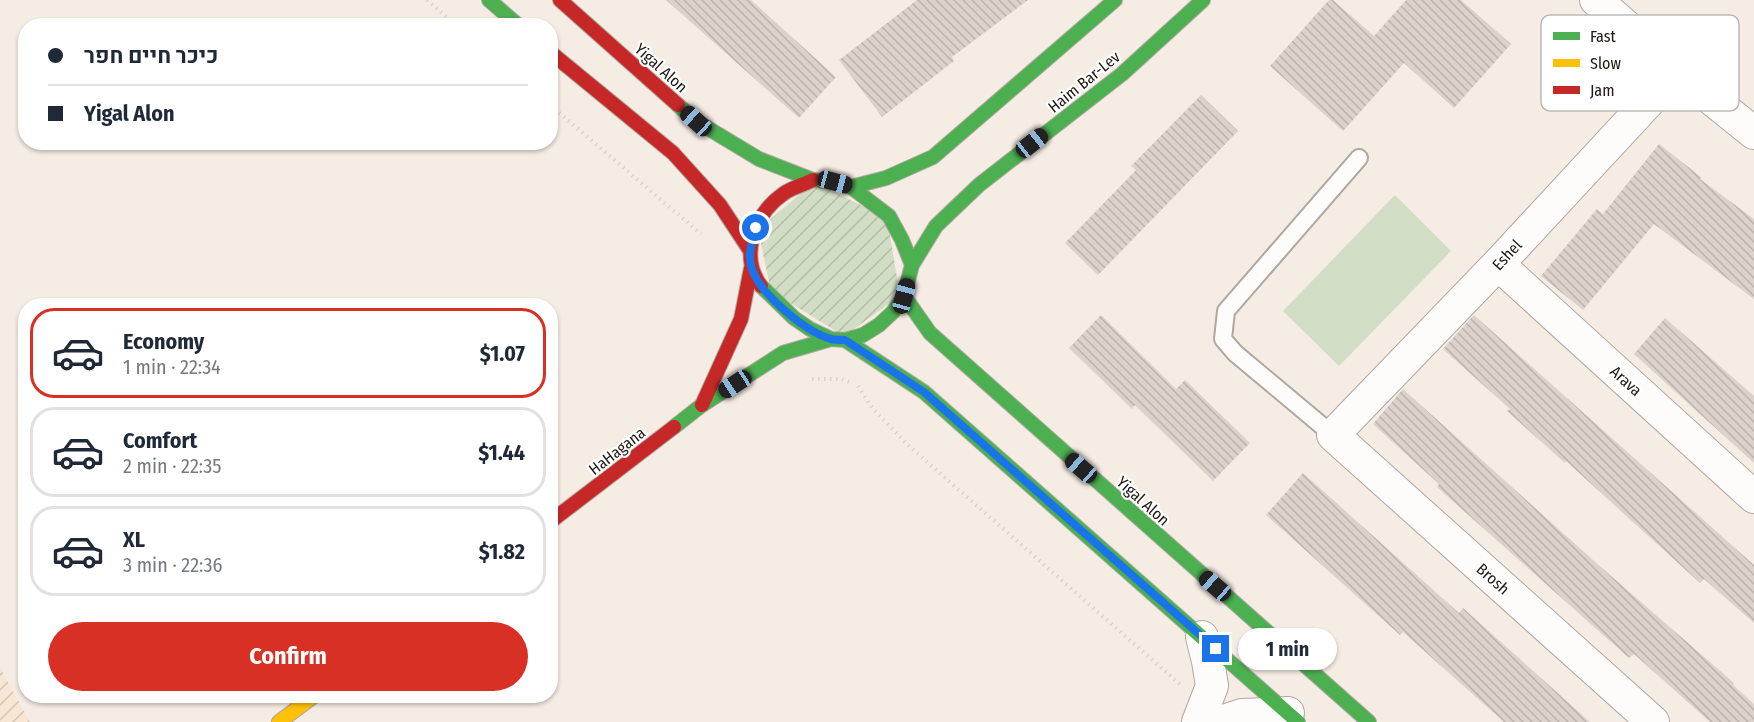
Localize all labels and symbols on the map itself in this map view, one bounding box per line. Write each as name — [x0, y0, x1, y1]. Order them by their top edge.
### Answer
legend — [1541, 15, 1739, 111]
text: Fast — [1590, 27, 1617, 46]
street label: Yigal Alon — [631, 39, 691, 97]
street label: Haim Bar-Lev — [1044, 47, 1124, 117]
text: Slow — [1590, 54, 1621, 73]
text: Jam — [1590, 81, 1615, 100]
car — [677, 102, 715, 140]
car — [1012, 125, 1052, 161]
car — [815, 169, 855, 195]
route start — [742, 214, 769, 241]
street label: Eshel — [1488, 236, 1526, 274]
car — [891, 276, 917, 316]
street label: Arava — [1606, 362, 1646, 400]
car — [715, 367, 755, 401]
street label: HaHagana — [585, 423, 649, 479]
car — [1062, 449, 1100, 487]
street label: Yigal Alon — [1113, 472, 1173, 530]
street label: Brosh — [1473, 559, 1513, 599]
car — [1196, 567, 1234, 605]
callout: 1 min — [1237, 628, 1336, 670]
route end — [1202, 635, 1229, 662]

